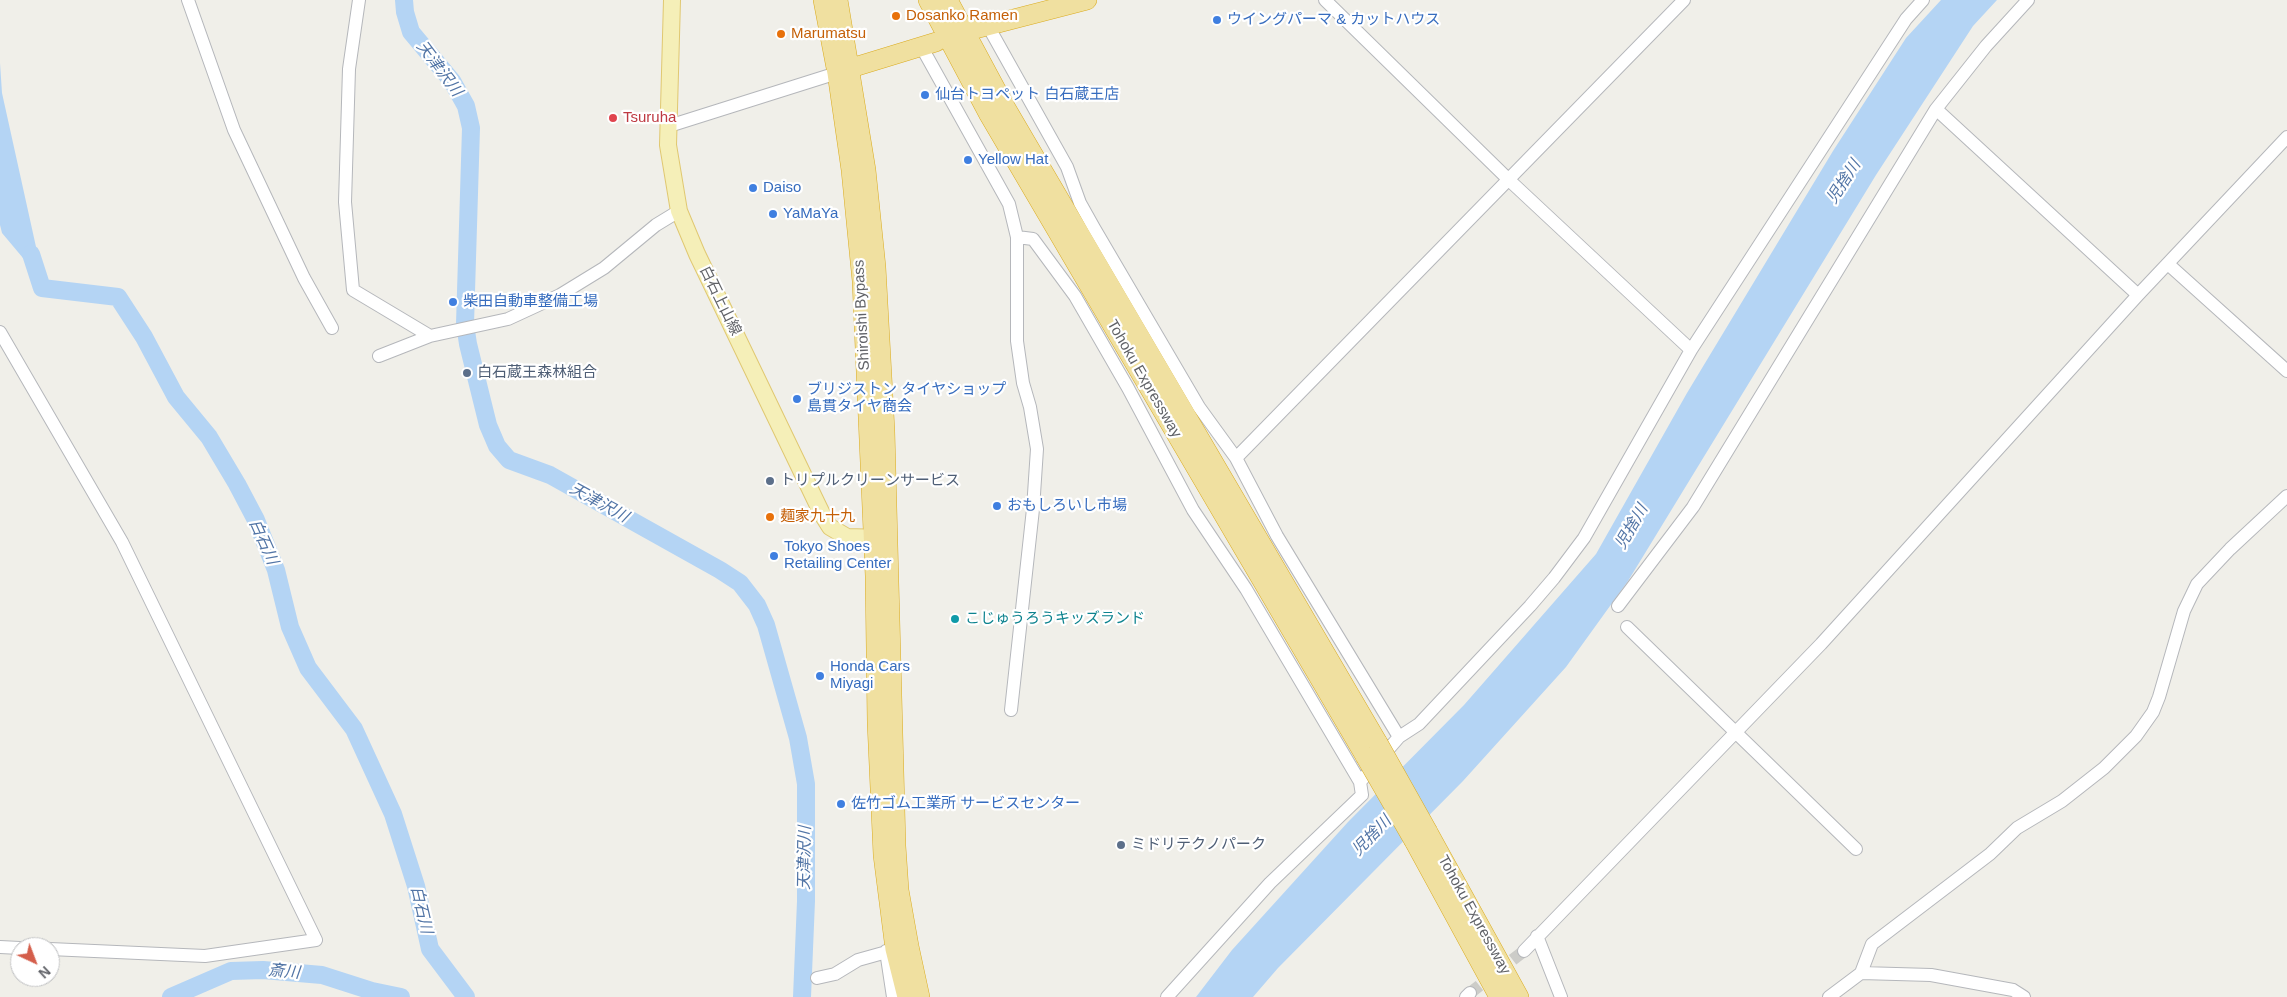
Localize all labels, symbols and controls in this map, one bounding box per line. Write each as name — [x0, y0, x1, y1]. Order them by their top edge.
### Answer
place label: Dosanko Ramen — [906, 7, 1018, 25]
marker: Dosanko Ramen — [890, 10, 902, 22]
place label: ウイングパーマ & カットハウス — [1227, 11, 1440, 29]
marker: ウイングパーマ & カットハウス — [1211, 14, 1223, 26]
place label: Marumatsu — [791, 25, 866, 43]
marker: Marumatsu — [775, 28, 787, 40]
water label: 天津沢川 — [412, 38, 466, 100]
place label: 仙台トヨペット 白石蔵王店 — [935, 86, 1119, 104]
marker: 仙台トヨペット 白石蔵王店 — [919, 89, 931, 101]
place label: Tsuruha — [623, 109, 676, 127]
marker: Tsuruha — [607, 112, 619, 124]
place label: Yellow Hat — [978, 151, 1048, 169]
marker: Yellow Hat — [962, 154, 974, 166]
water label: 児捨川 — [1823, 157, 1865, 207]
place label: Daiso — [763, 179, 801, 197]
marker: Daiso — [747, 182, 759, 194]
place label: YaMaYa — [783, 205, 838, 223]
marker: YaMaYa — [767, 208, 779, 220]
street label: Shiroishi Bypass — [850, 259, 874, 371]
street label: 白石上山線 — [695, 263, 745, 339]
place label: 柴田自動車整備工場 — [463, 293, 598, 311]
marker: 柴田自動車整備工場 — [447, 296, 459, 308]
street label: Tohoku Expressway — [1103, 317, 1185, 441]
place label: 白石蔵王森林組合 — [477, 364, 597, 382]
marker: 白石蔵王森林組合 — [461, 367, 473, 379]
place label: ブリジストン タイヤショップ 島貫タイヤ商会 — [807, 381, 1006, 416]
marker: ブリジストン タイヤショップ 島貫タイヤ商会 — [791, 393, 803, 405]
place label: トリプルクリーンサービス — [780, 472, 960, 490]
marker: トリプルクリーンサービス — [764, 475, 776, 487]
water label: 天津沢川 — [566, 479, 632, 527]
place label: おもしろいし市場 — [1007, 497, 1127, 515]
marker: おもしろいし市場 — [991, 500, 1003, 512]
water label: 児捨川 — [1612, 501, 1652, 553]
place label: 麺家九十九 — [780, 508, 855, 526]
marker: 麺家九十九 — [764, 511, 776, 523]
water label: 白石川 — [244, 516, 282, 568]
place label: Tokyo Shoes Retailing Center — [784, 538, 892, 573]
marker: Tokyo Shoes Retailing Center — [768, 550, 780, 562]
place label: こじゅうろうキッズランド — [965, 610, 1145, 628]
marker: こじゅうろうキッズランド — [949, 613, 961, 625]
place label: Honda Cars Miyagi — [830, 658, 910, 693]
marker: Honda Cars Miyagi — [814, 670, 826, 682]
place label: 佐竹ゴム工業所 サービスセンター — [851, 795, 1080, 813]
marker: 佐竹ゴム工業所 サービスセンター — [835, 798, 847, 810]
water label: 児捨川 — [1348, 812, 1396, 860]
water label: 天津沢川 — [795, 826, 815, 890]
place label: ミドリテクノパーク — [1131, 836, 1266, 854]
marker: ミドリテクノパーク — [1115, 839, 1127, 851]
street label: Tohoku Expressway — [1434, 852, 1514, 978]
water label: 白石川 — [406, 884, 436, 936]
north arrow — [10, 937, 60, 987]
water label: 斎川 — [267, 961, 301, 983]
text: N — [35, 963, 54, 982]

